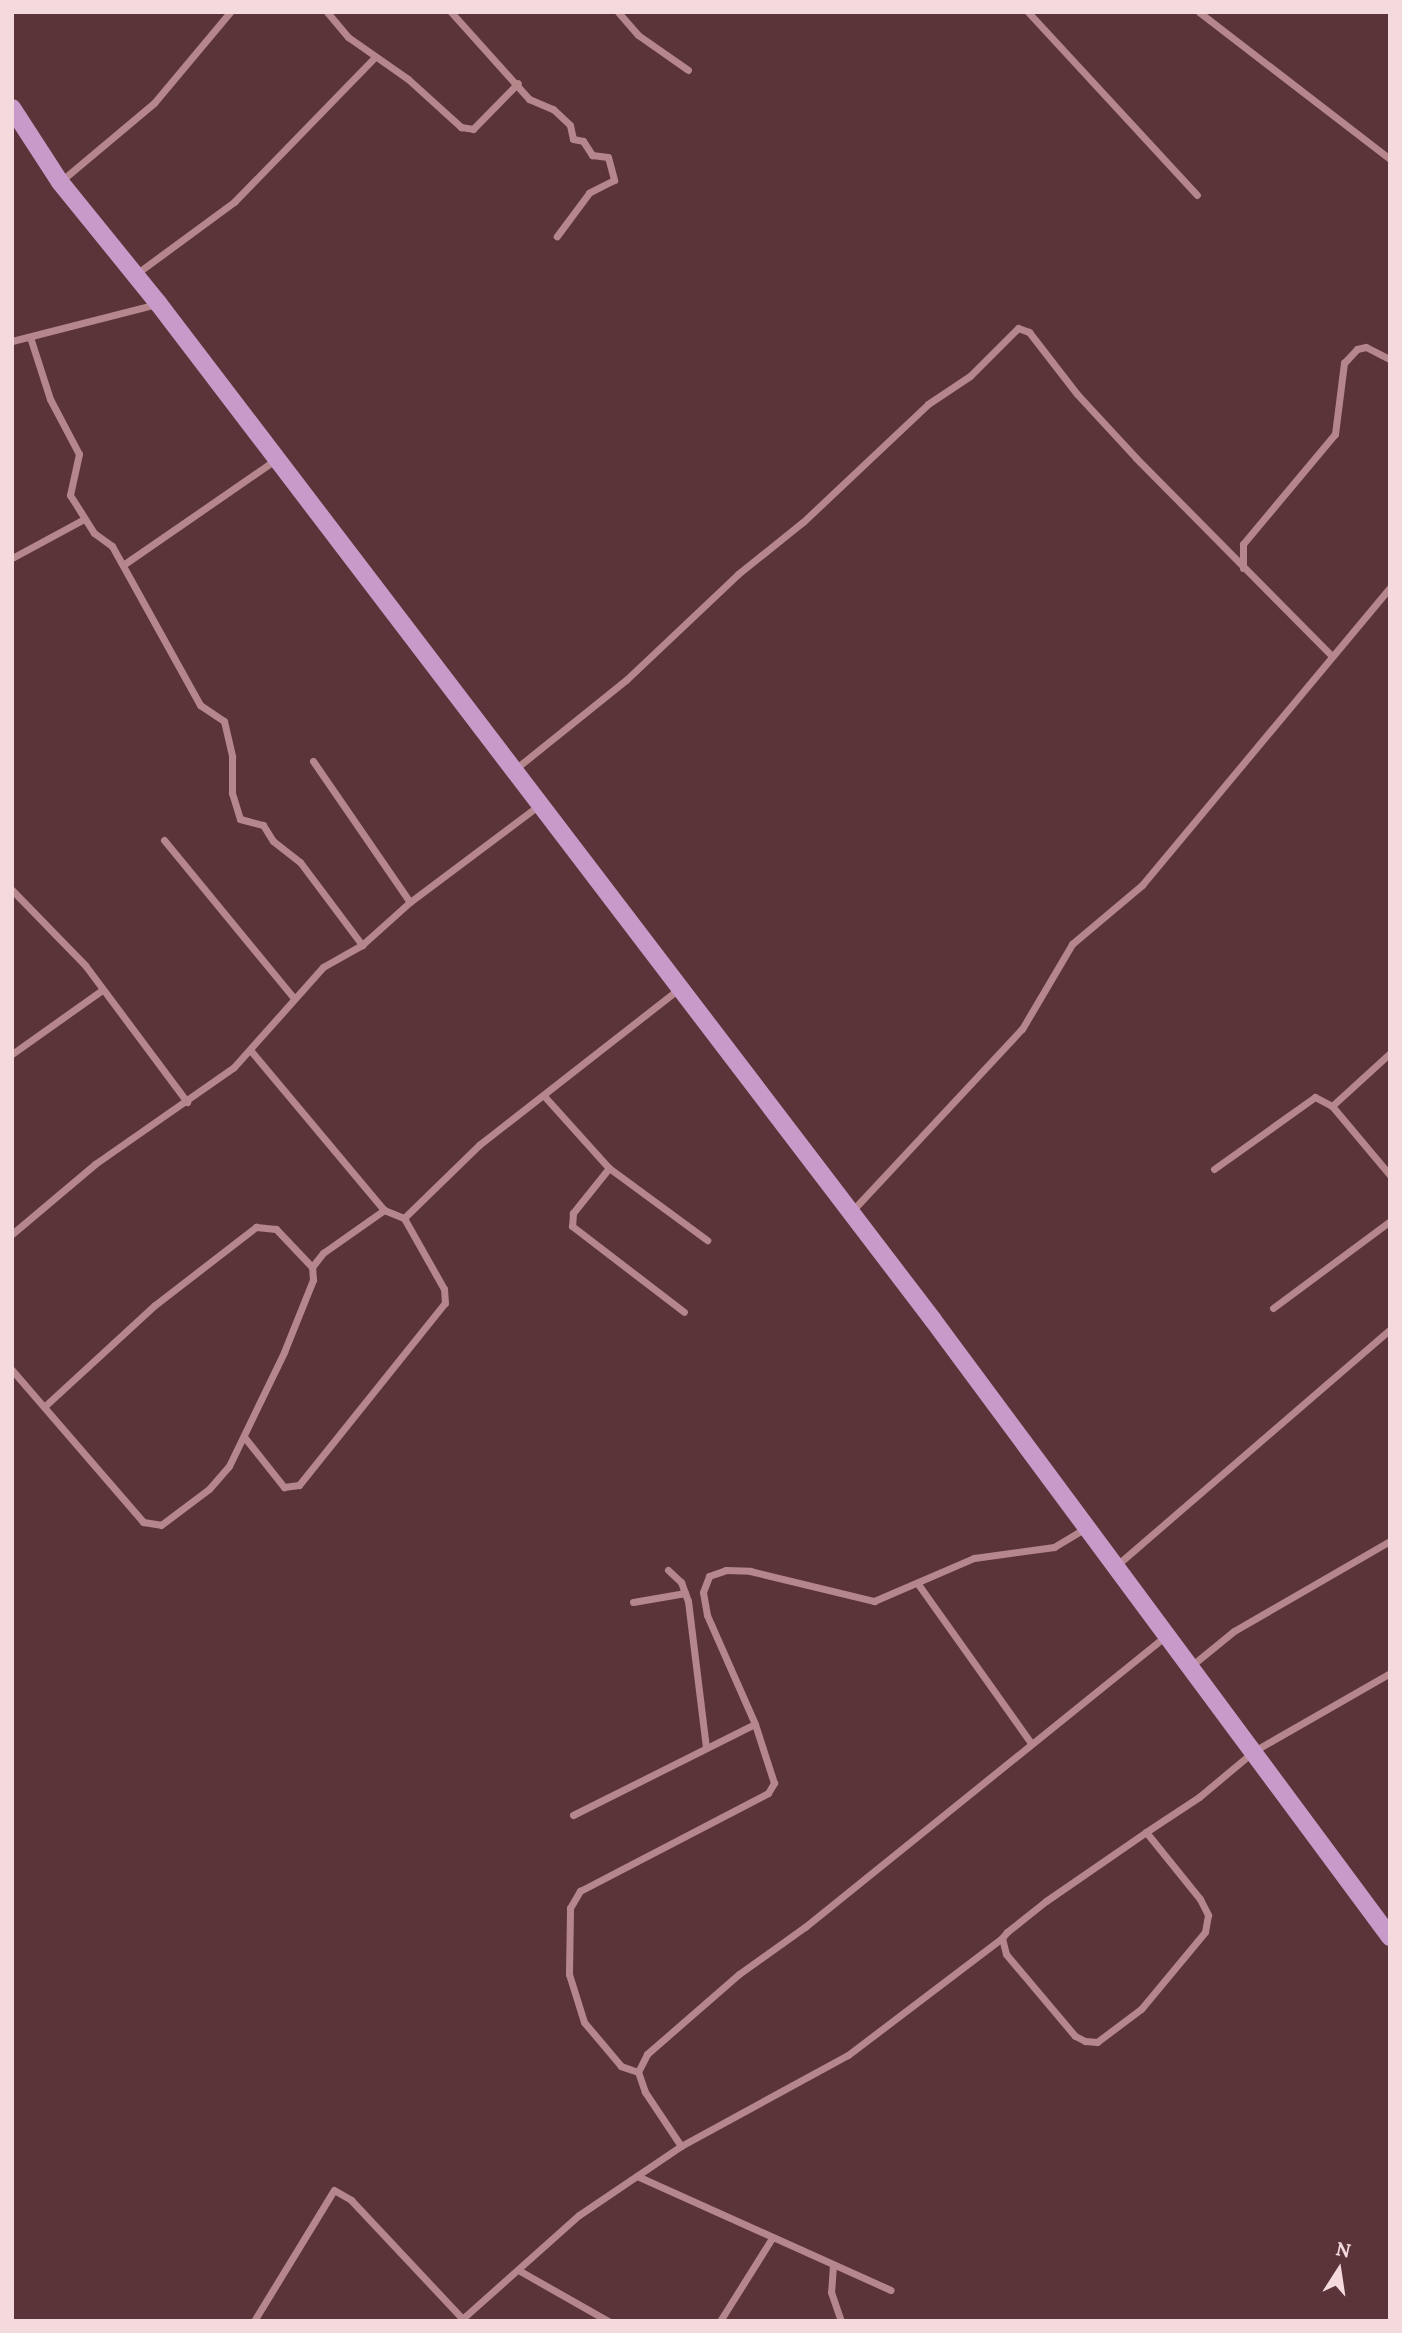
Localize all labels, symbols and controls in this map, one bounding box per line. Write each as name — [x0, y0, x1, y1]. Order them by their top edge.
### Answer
north arrow — [1304, 2235, 1374, 2305]
text: N — [1334, 2236, 1353, 2263]

